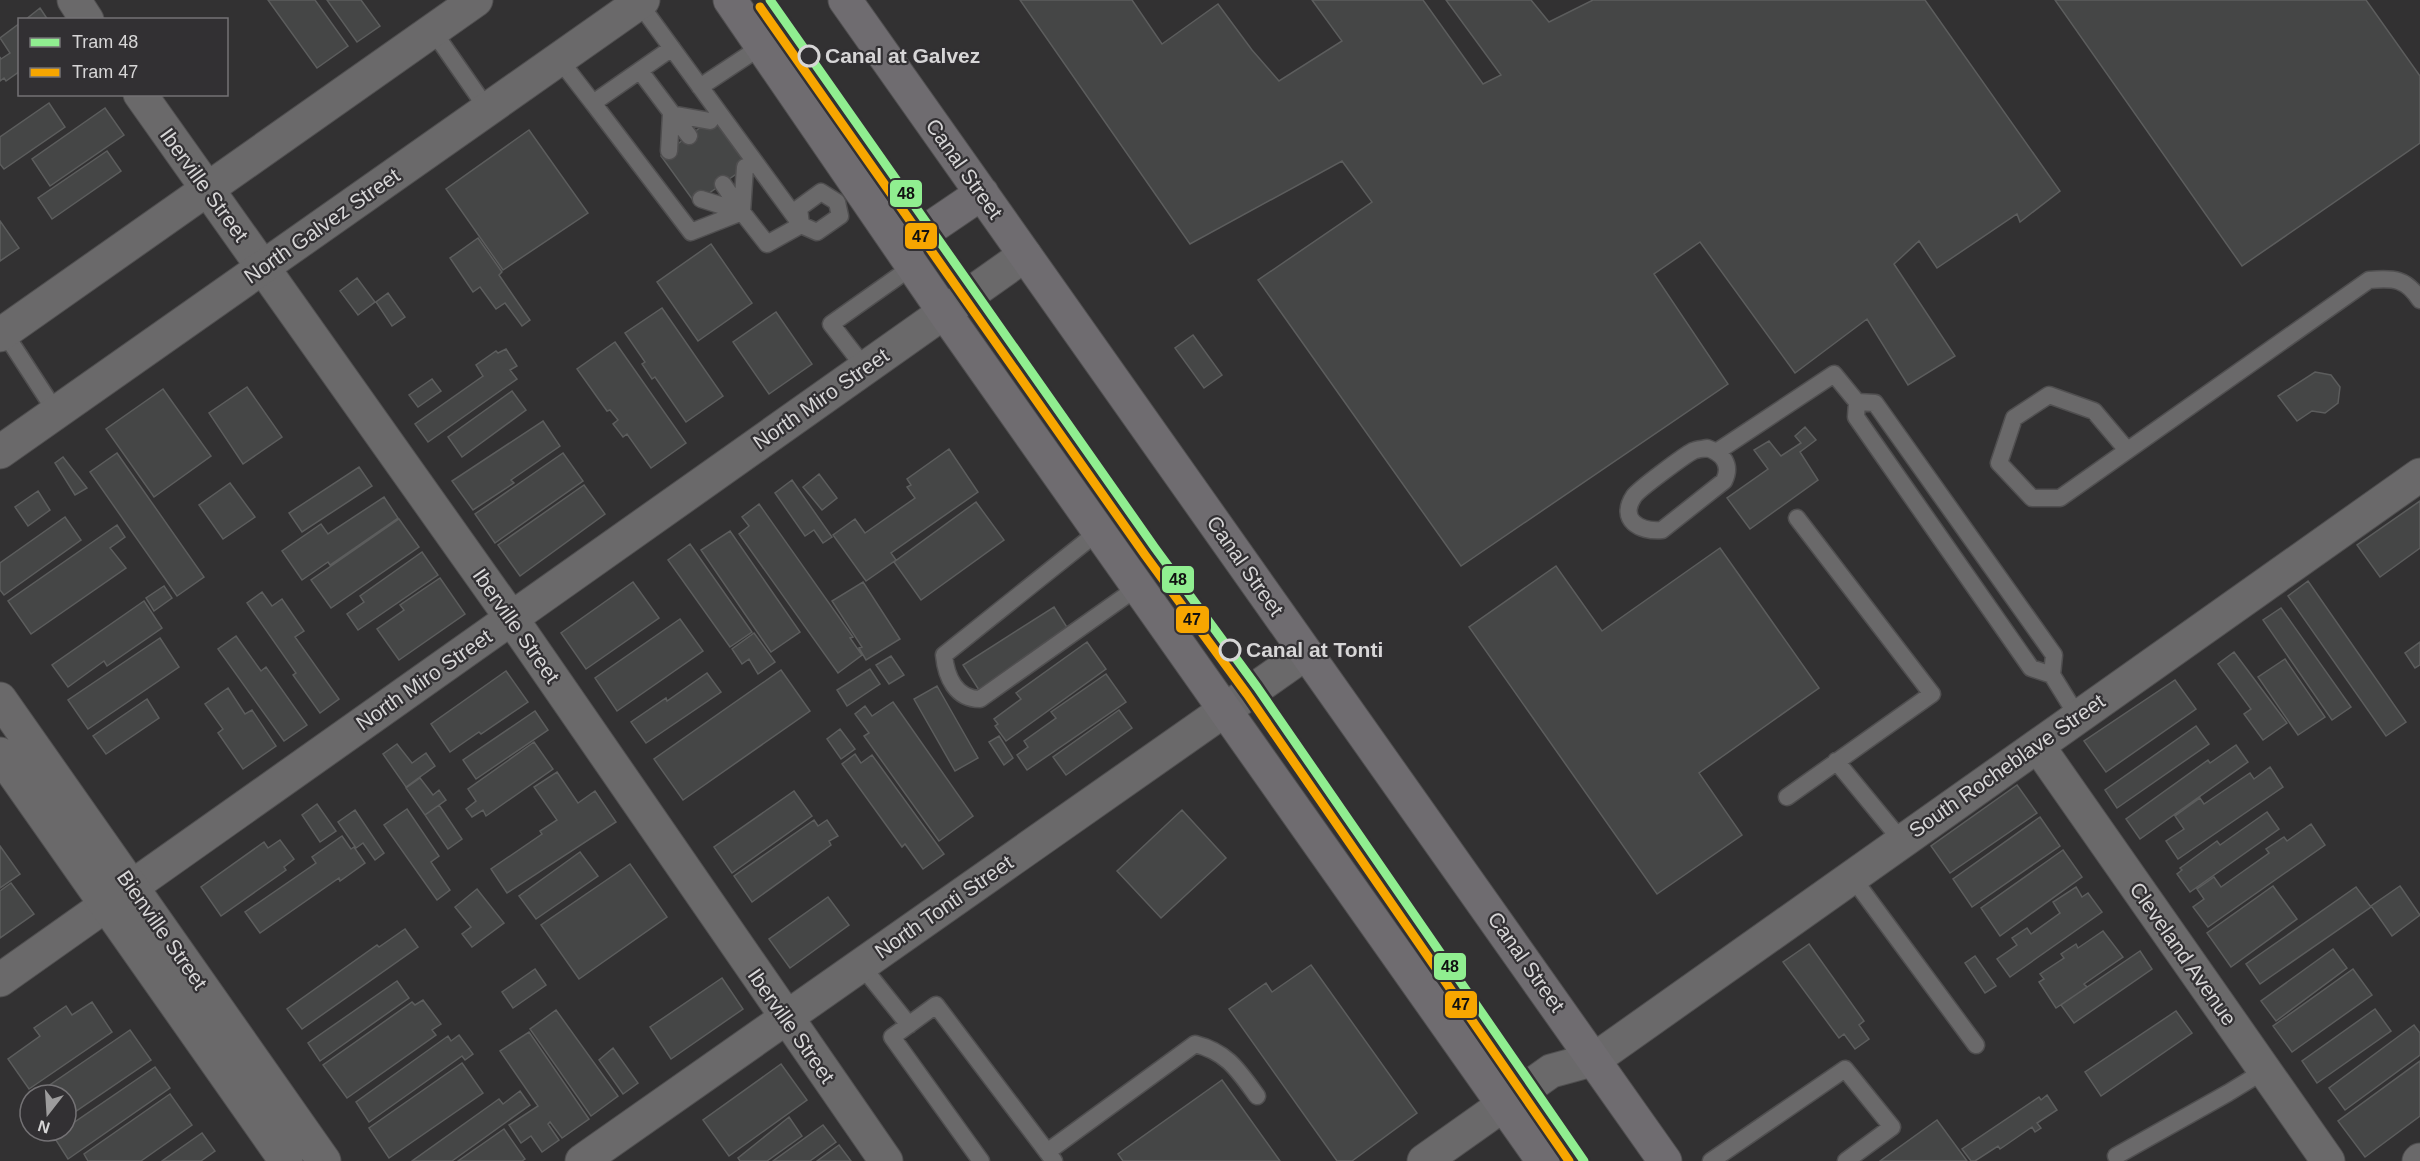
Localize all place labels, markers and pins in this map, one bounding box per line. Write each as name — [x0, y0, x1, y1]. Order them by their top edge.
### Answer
place label: Canal at Galvez — [825, 44, 980, 67]
marker: Canal at Galvez — [798, 45, 820, 67]
place label: Canal at Tonti — [1246, 638, 1383, 661]
marker: Canal at Tonti — [1219, 639, 1241, 661]

